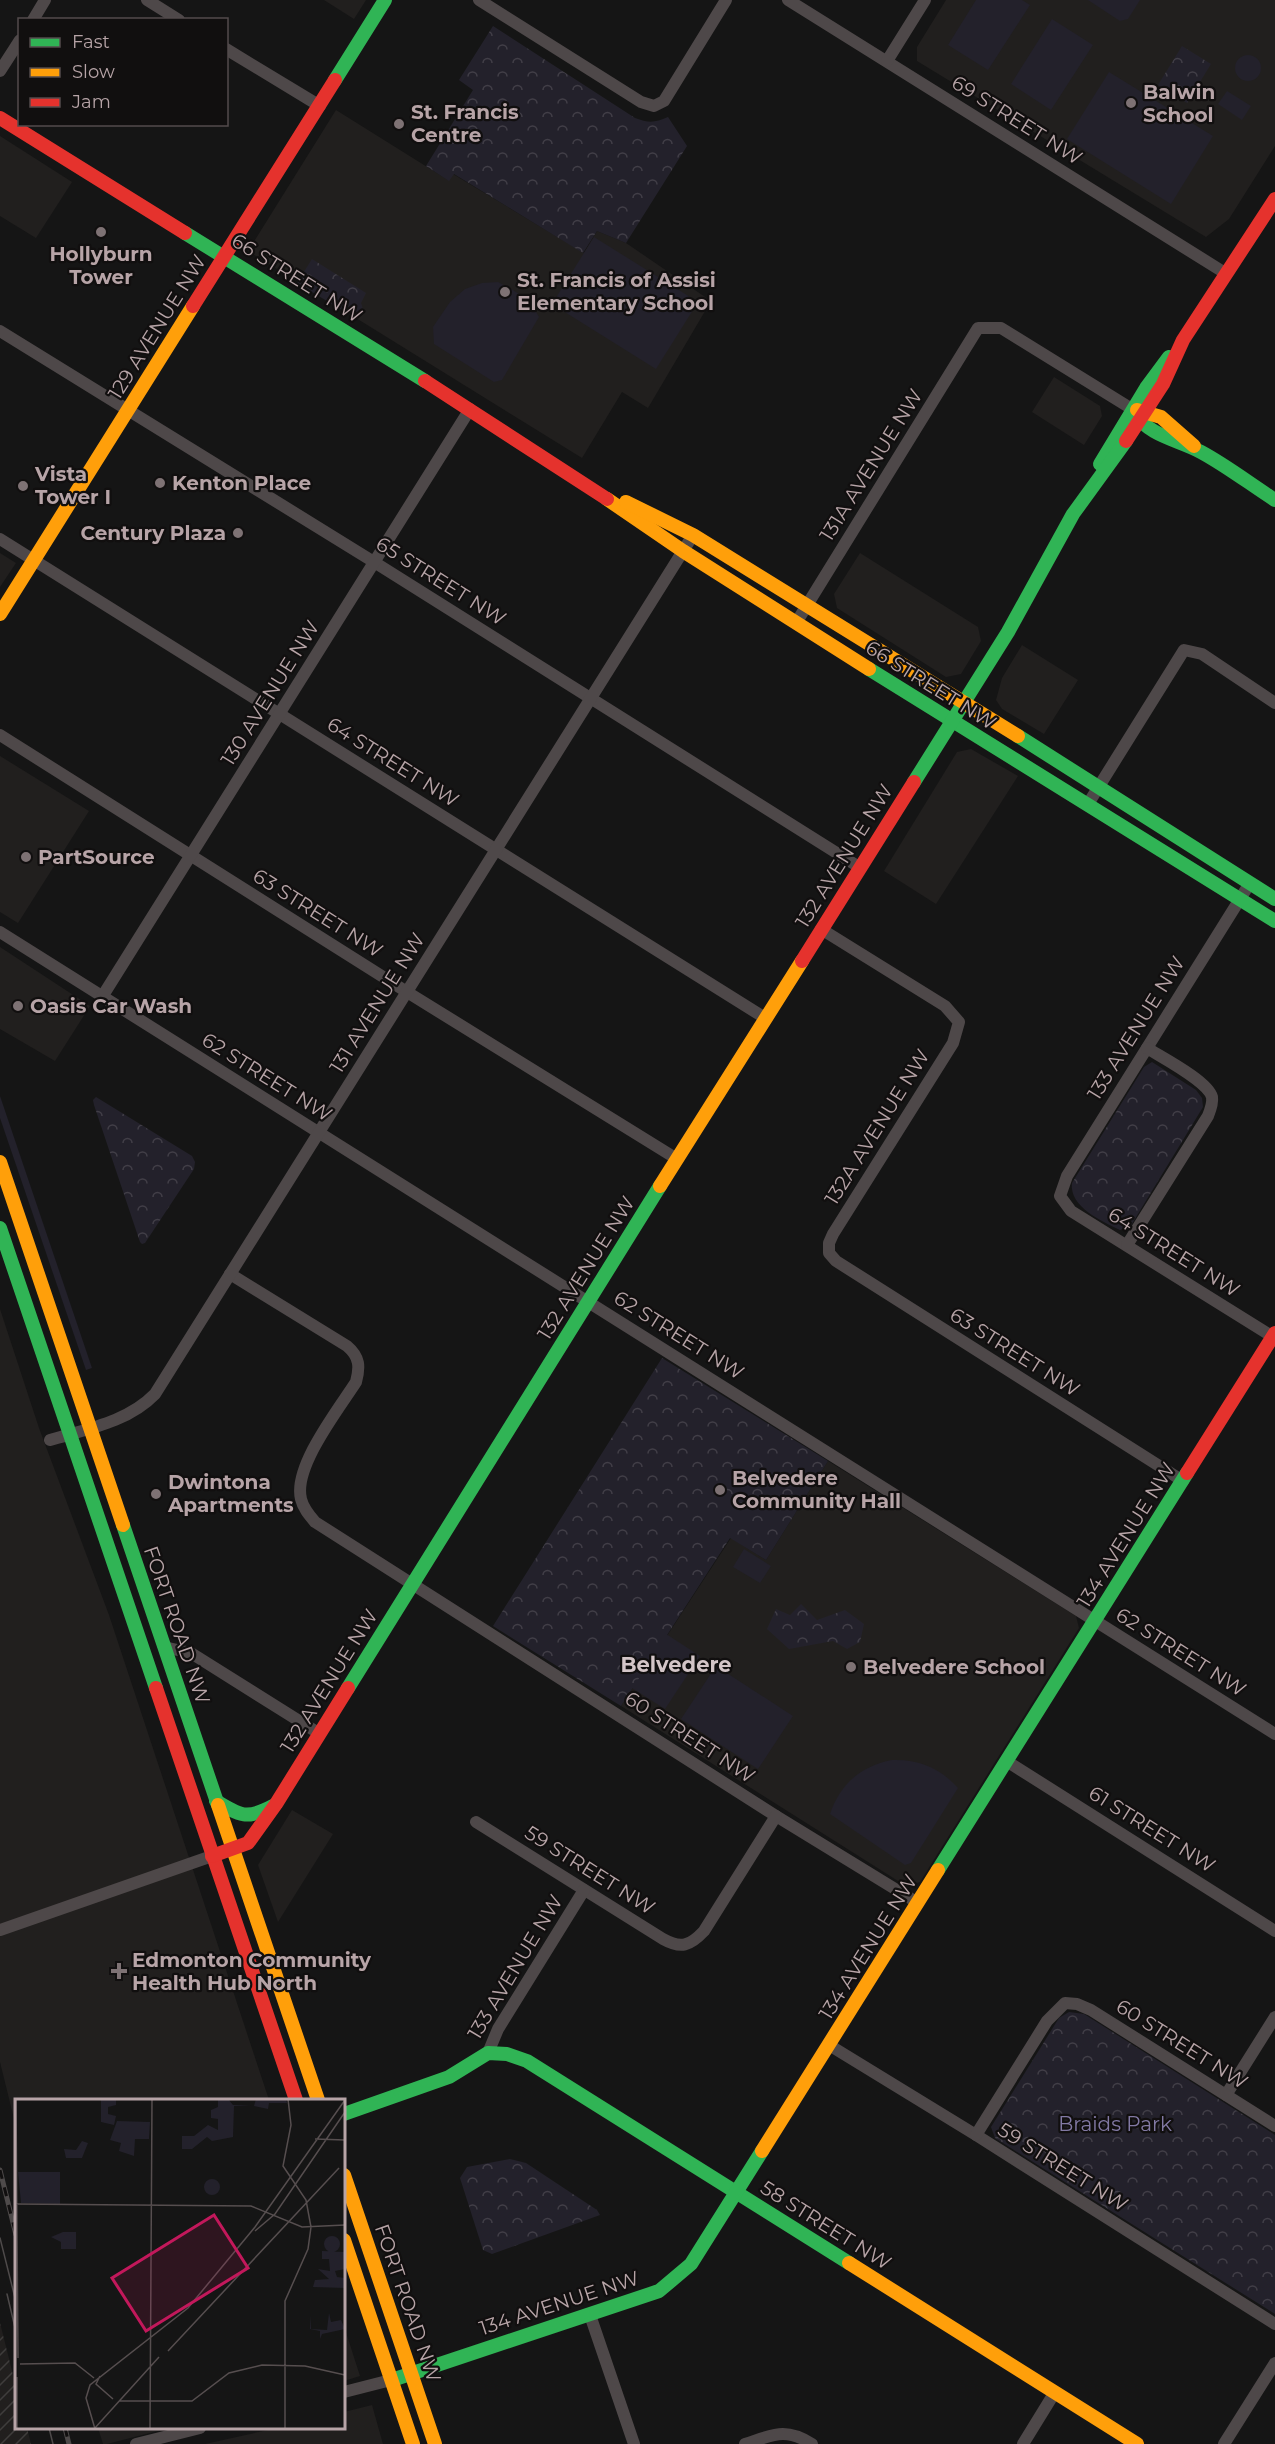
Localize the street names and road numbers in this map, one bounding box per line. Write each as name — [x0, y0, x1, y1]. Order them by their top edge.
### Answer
street label: 69 STREET NW — [947, 70, 1087, 170]
street label: 66 STREET NW — [227, 228, 367, 328]
street label: 129 AVENUE NW — [103, 250, 211, 404]
street label: 131A AVENUE NW — [814, 384, 928, 546]
street label: 65 STREET NW — [372, 531, 510, 631]
street label: 130 AVENUE NW — [216, 616, 324, 770]
street label: 66 STREET NW — [861, 635, 1001, 735]
street label: 64 STREET NW — [323, 712, 463, 812]
street label: 132 AVENUE NW — [790, 780, 898, 932]
street label: 63 STREET NW — [249, 864, 387, 962]
street label: 131 AVENUE NW — [324, 929, 430, 1077]
street label: 133 AVENUE NW — [1082, 952, 1190, 1104]
street label: 62 STREET NW — [198, 1027, 336, 1127]
street label: 132A AVENUE NW — [819, 1045, 935, 1209]
street label: 132 AVENUE NW — [532, 1192, 640, 1344]
street label: 64 STREET NW — [1104, 1202, 1244, 1302]
street label: 62 STREET NW — [610, 1285, 748, 1385]
street label: 63 STREET NW — [946, 1303, 1084, 1401]
street label: 134 AVENUE NW — [1072, 1458, 1180, 1612]
street label: FORT ROAD NW — [139, 1543, 215, 1707]
street label: 62 STREET NW — [1112, 1602, 1250, 1702]
street label: 132 AVENUE NW — [275, 1605, 383, 1757]
street label: 60 STREET NW — [620, 1686, 760, 1788]
street label: 61 STREET NW — [1084, 1781, 1220, 1877]
street label: 59 STREET NW — [521, 1820, 659, 1920]
street label: 134 AVENUE NW — [814, 1870, 922, 2024]
street label: 133 AVENUE NW — [462, 1890, 568, 2044]
street label: 60 STREET NW — [1112, 1994, 1252, 2094]
street label: 59 STREET NW — [994, 2117, 1132, 2217]
street label: 58 STREET NW — [756, 2175, 896, 2275]
street label: FORT ROAD NW — [370, 2221, 446, 2385]
street label: 134 AVENUE NW — [476, 2266, 642, 2340]

